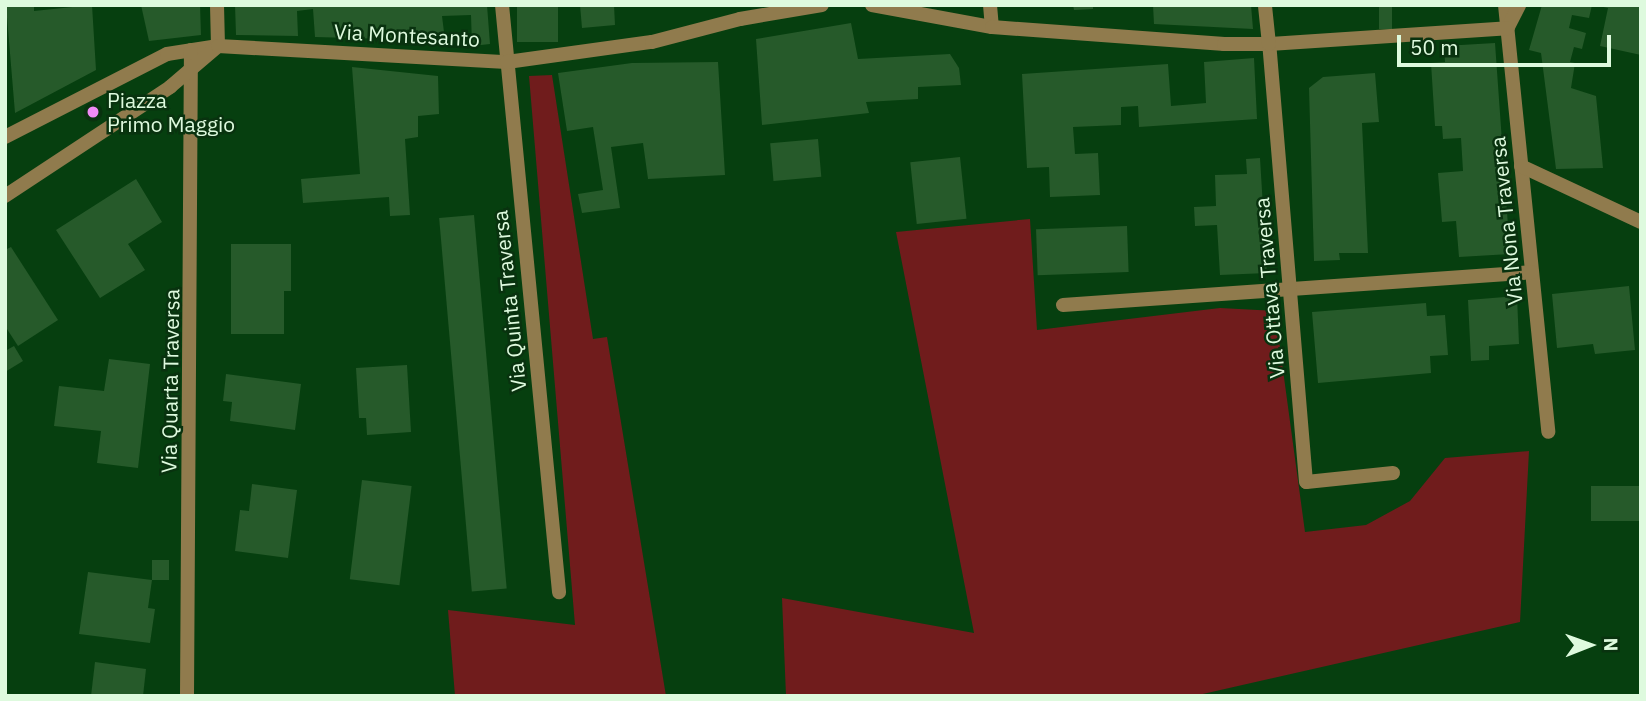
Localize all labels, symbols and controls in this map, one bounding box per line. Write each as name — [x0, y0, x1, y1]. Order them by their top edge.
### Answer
street label: Via Montesanto — [333, 19, 481, 51]
scale bar — [1401, 21, 1614, 65]
text: 50 m — [1410, 33, 1459, 61]
place label: Piazza Primo Maggio — [107, 87, 235, 137]
marker: Piazza Primo Maggio — [85, 104, 101, 120]
street label: Via Nona Traversa — [1485, 135, 1527, 307]
street label: Via Ottava Traversa — [1249, 196, 1289, 380]
street label: Via Quinta Traversa — [487, 209, 531, 393]
street label: Via Quarta Traversa — [156, 289, 184, 473]
north arrow — [1555, 610, 1625, 680]
text: N — [1599, 638, 1623, 652]

